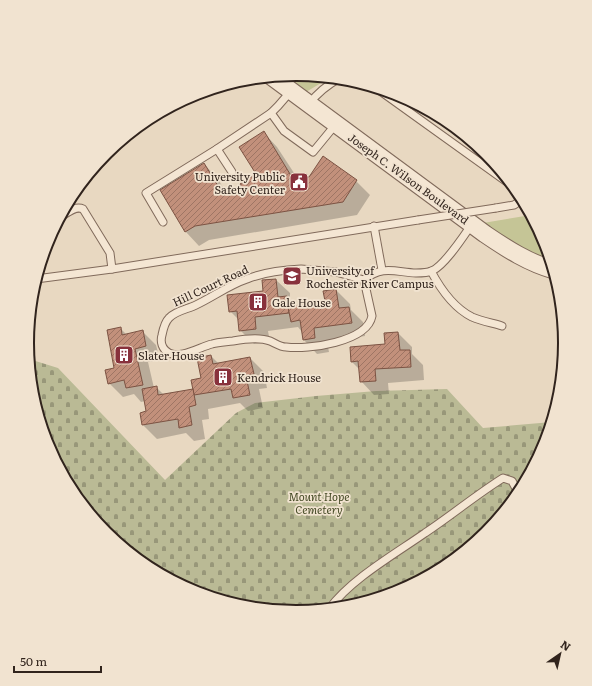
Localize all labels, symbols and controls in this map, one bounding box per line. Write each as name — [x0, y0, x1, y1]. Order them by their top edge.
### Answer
street label: Joseph C. Wilson Boulevard — [345, 129, 473, 227]
place label: University Public Safety Center — [195, 168, 286, 197]
public building icon: University Public Safety Center — [288, 171, 310, 193]
street label: Hill Court Road — [169, 260, 251, 310]
place label: University of Rochester River Campus — [306, 262, 434, 291]
school or university icon: University of Rochester River Campus — [281, 265, 303, 287]
building icon: Gale House — [247, 291, 269, 313]
place label: Gale House — [272, 294, 331, 310]
building icon: Slater House — [113, 344, 135, 366]
place label: Slater House — [138, 347, 205, 363]
building icon: Kendrick House — [212, 366, 234, 388]
place label: Kendrick House — [237, 369, 321, 385]
park label: Mount Hope Cemetery — [289, 488, 349, 517]
north arrow — [540, 634, 580, 674]
text: N — [558, 636, 574, 654]
scale bar — [14, 648, 101, 674]
text: 50 m — [20, 652, 47, 670]

